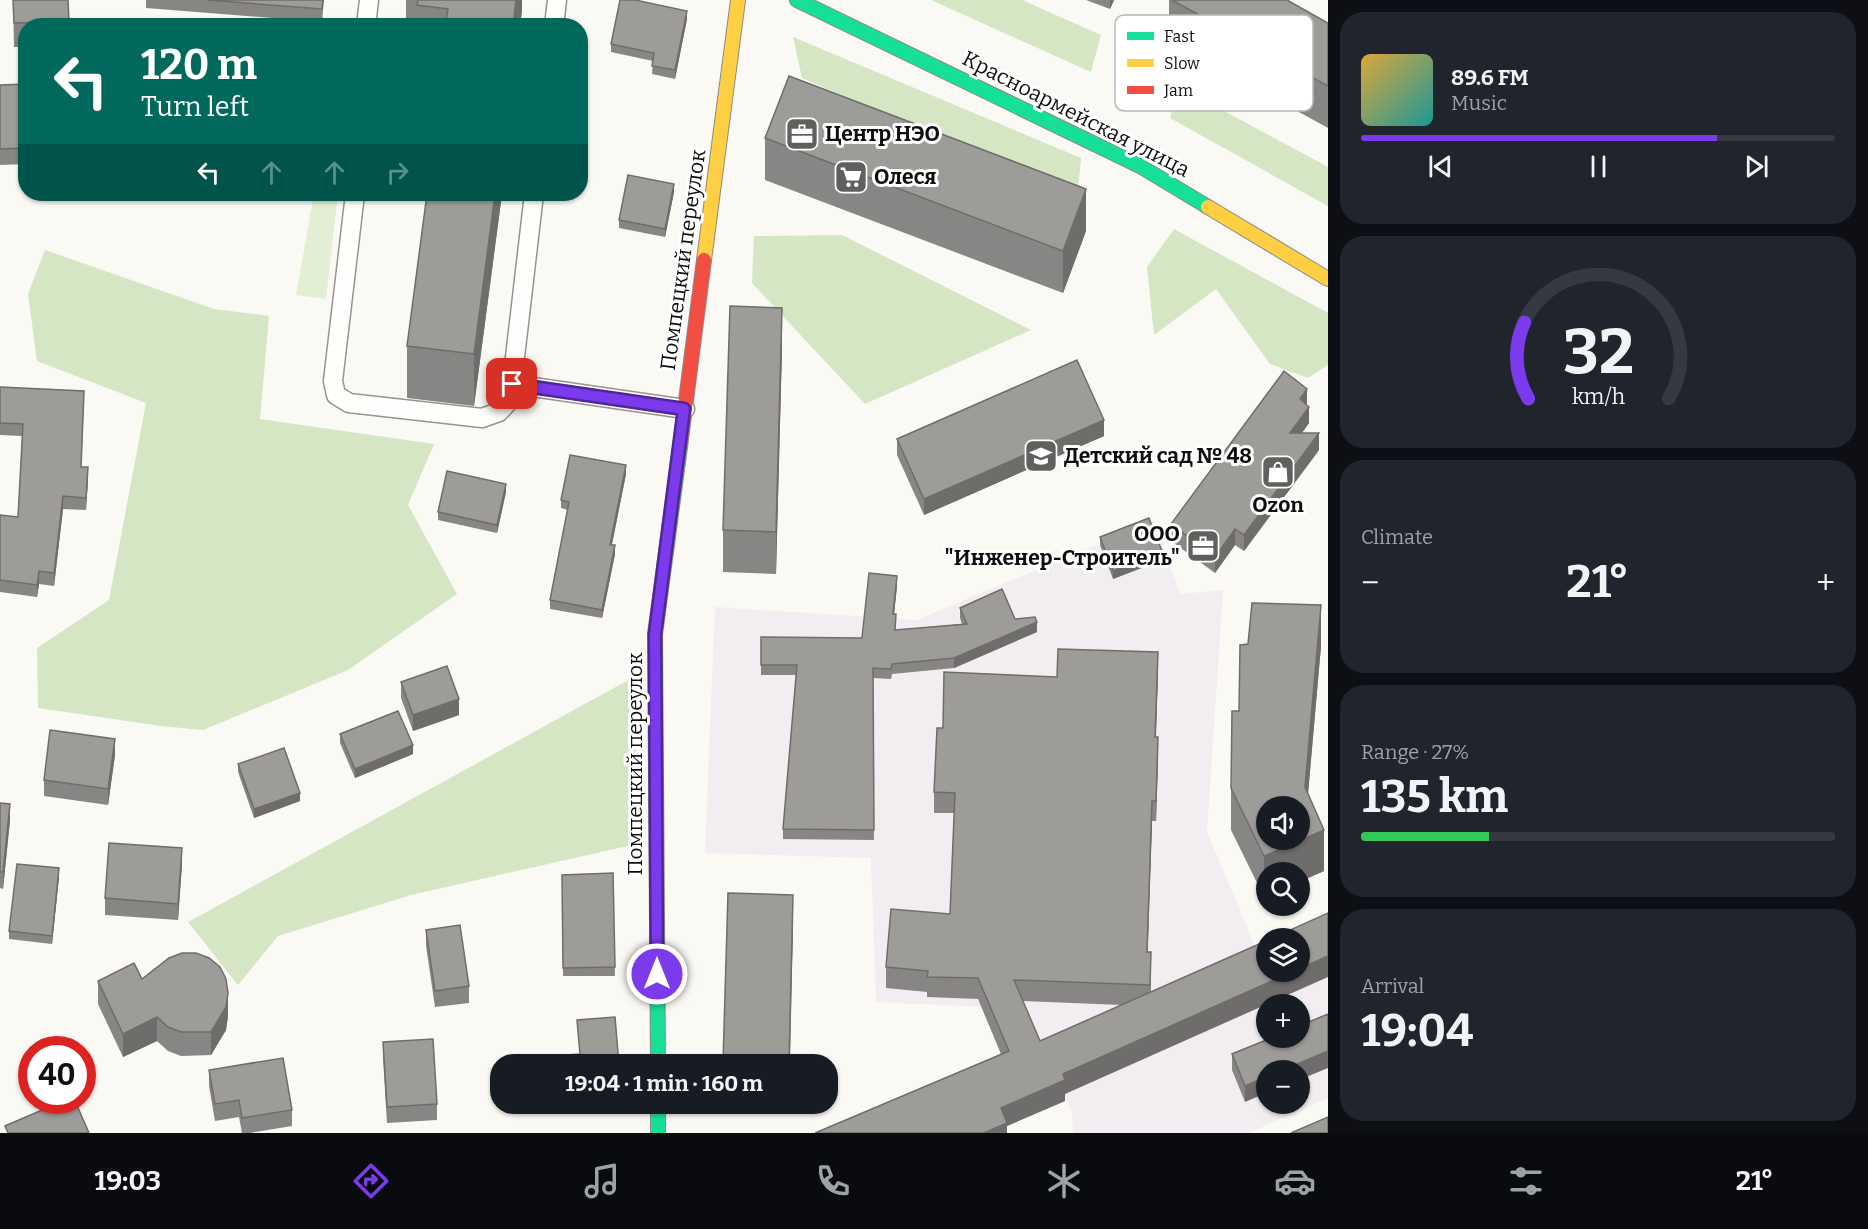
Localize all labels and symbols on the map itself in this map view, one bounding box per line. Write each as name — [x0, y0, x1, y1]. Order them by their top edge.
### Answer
legend — [1115, 15, 1313, 111]
text: Fast — [1164, 27, 1195, 46]
street label: Красноармейская улица — [958, 45, 1194, 183]
text: Slow — [1164, 54, 1200, 73]
text: Jam — [1163, 81, 1193, 100]
office icon: Центр НЭО — [784, 116, 820, 152]
place label: Центр НЭО — [825, 121, 940, 147]
street label: Помпецкий переулок — [655, 147, 711, 372]
supermarket icon: Олеся — [833, 159, 869, 195]
place label: Олеся — [874, 164, 936, 190]
pin — [486, 358, 537, 409]
school or university icon: Детский сад № 48 — [1023, 438, 1059, 474]
place label: Детский сад № 48 — [1064, 443, 1252, 469]
shop icon: Ozon — [1260, 454, 1296, 490]
place label: Ozon — [1252, 492, 1304, 518]
place label: ООО "Инженер-Строитель" — [945, 521, 1180, 571]
office icon: ООО "Инженер-Строитель" — [1185, 528, 1221, 564]
street label: Помпецкий переулок — [622, 652, 648, 875]
position arrow — [625, 942, 689, 1006]
speed limit sign: 40 — [18, 1036, 96, 1114]

